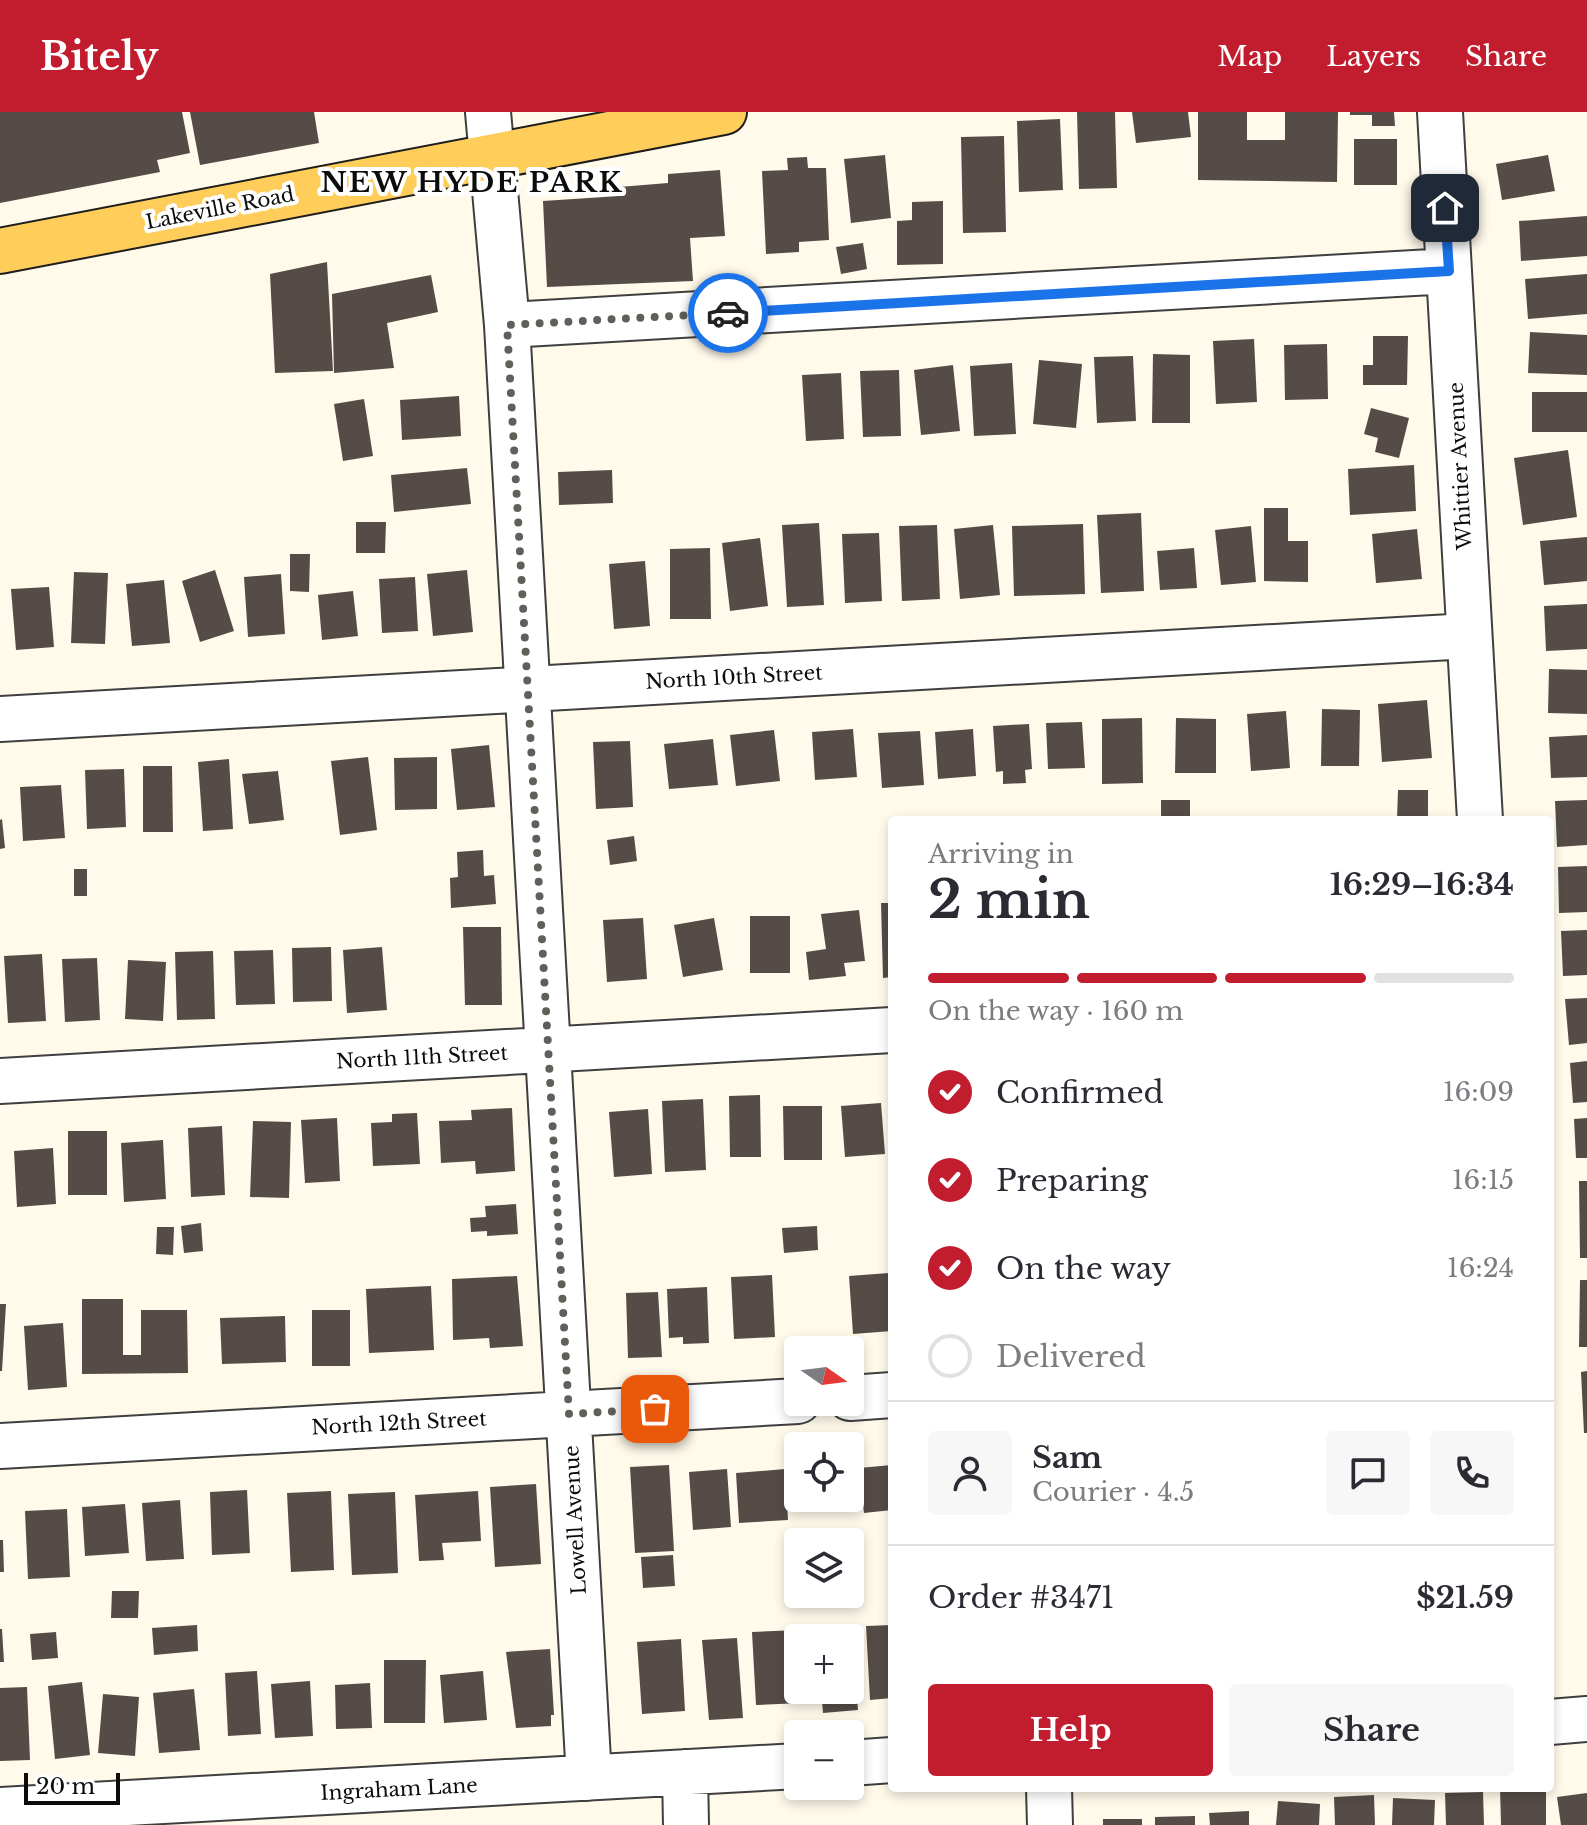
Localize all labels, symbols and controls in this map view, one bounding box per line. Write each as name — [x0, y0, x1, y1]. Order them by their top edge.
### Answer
text: Bitely — [40, 33, 158, 80]
text: Map — [1217, 39, 1282, 74]
text: Layers — [1326, 39, 1421, 74]
text: Share — [1465, 39, 1547, 74]
district label: NEW HYDE PARK — [320, 165, 624, 200]
pin — [1411, 174, 1479, 242]
street label: Lakeville Road — [144, 182, 296, 234]
icon: home — [1423, 186, 1467, 230]
courier — [688, 273, 768, 353]
icon: car — [706, 291, 750, 335]
street label: Whittier Avenue — [1444, 381, 1476, 552]
street label: North 10th Street — [645, 660, 824, 694]
text: Arriving in — [928, 838, 1074, 870]
text: 16:29–16:34 — [1330, 866, 1514, 903]
text: 2 min — [928, 868, 1090, 932]
text: On the way · 160 m — [928, 995, 1183, 1027]
street label: North 11th Street — [335, 1040, 509, 1073]
icon: check — [928, 1070, 972, 1114]
text: Confirmed — [996, 1074, 1164, 1111]
text: 16:09 — [1443, 1076, 1514, 1108]
icon: check — [928, 1158, 972, 1202]
text: Preparing — [996, 1162, 1148, 1199]
text: 16:15 — [1452, 1164, 1514, 1196]
icon: check — [928, 1246, 972, 1290]
text: On the way — [996, 1250, 1171, 1287]
text: 16:24 — [1447, 1252, 1514, 1284]
north arrow — [784, 1336, 864, 1416]
map controls — [784, 1336, 864, 1800]
text: Delivered — [996, 1338, 1146, 1375]
pin — [621, 1375, 689, 1443]
icon: bag — [633, 1387, 677, 1431]
street label: North 12th Street — [311, 1406, 488, 1440]
button: person — [928, 1431, 1012, 1515]
button: chat — [1326, 1431, 1410, 1515]
button: phone — [1430, 1431, 1514, 1515]
button: locate — [784, 1432, 864, 1512]
text: Sam — [1032, 1439, 1102, 1476]
street label: Lowell Avenue — [559, 1445, 591, 1595]
text: Courier · 4.5 — [1032, 1476, 1194, 1508]
button: layers — [784, 1528, 864, 1608]
text: Order #3471 — [928, 1579, 1114, 1616]
text: $21.59 — [1416, 1579, 1514, 1616]
button: + — [784, 1624, 864, 1704]
button: Help — [928, 1684, 1213, 1776]
button: Share — [1229, 1684, 1514, 1776]
button: − — [784, 1720, 864, 1800]
scale bar — [24, 1769, 120, 1805]
text: 20 m — [36, 1773, 95, 1800]
street label: Ingraham Lane — [320, 1773, 478, 1805]

